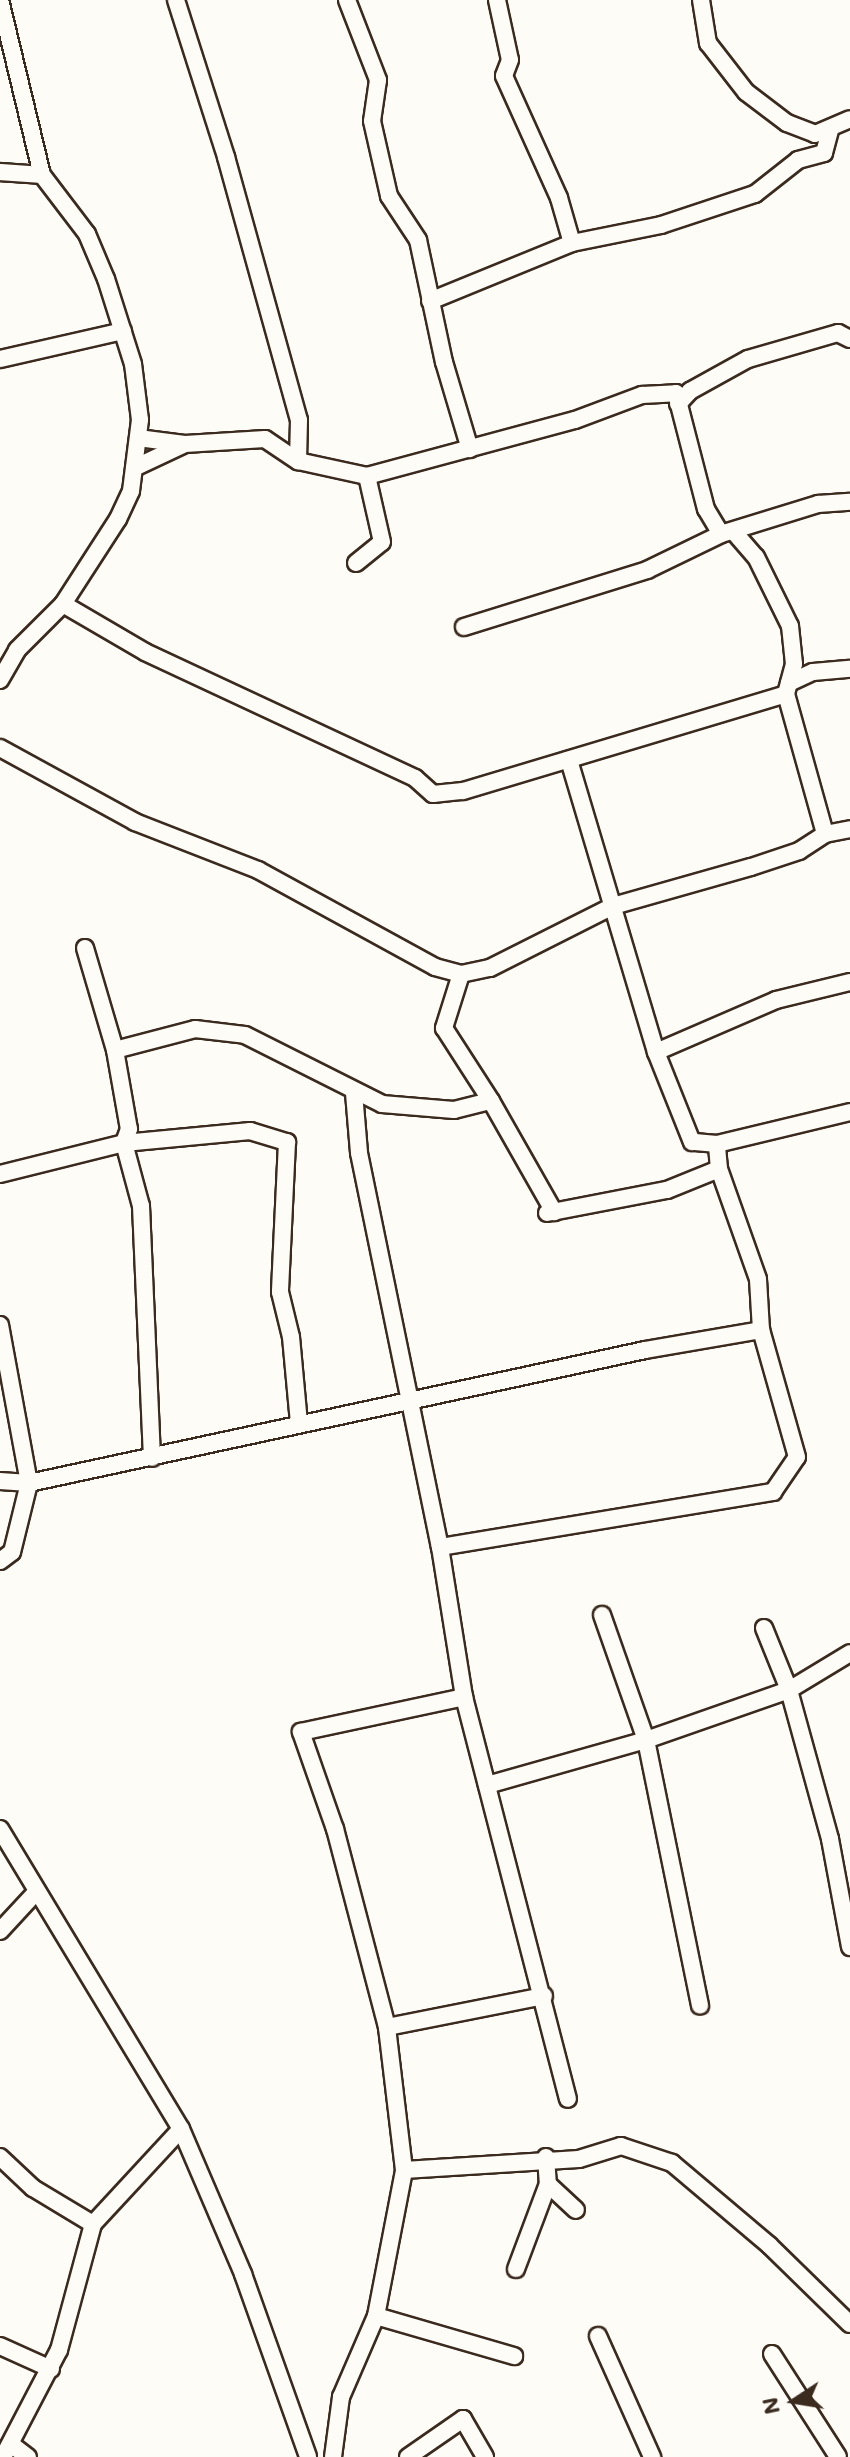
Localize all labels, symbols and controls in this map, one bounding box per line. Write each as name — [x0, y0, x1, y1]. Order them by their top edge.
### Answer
north arrow — [754, 2361, 834, 2441]
text: N — [754, 2395, 786, 2417]

